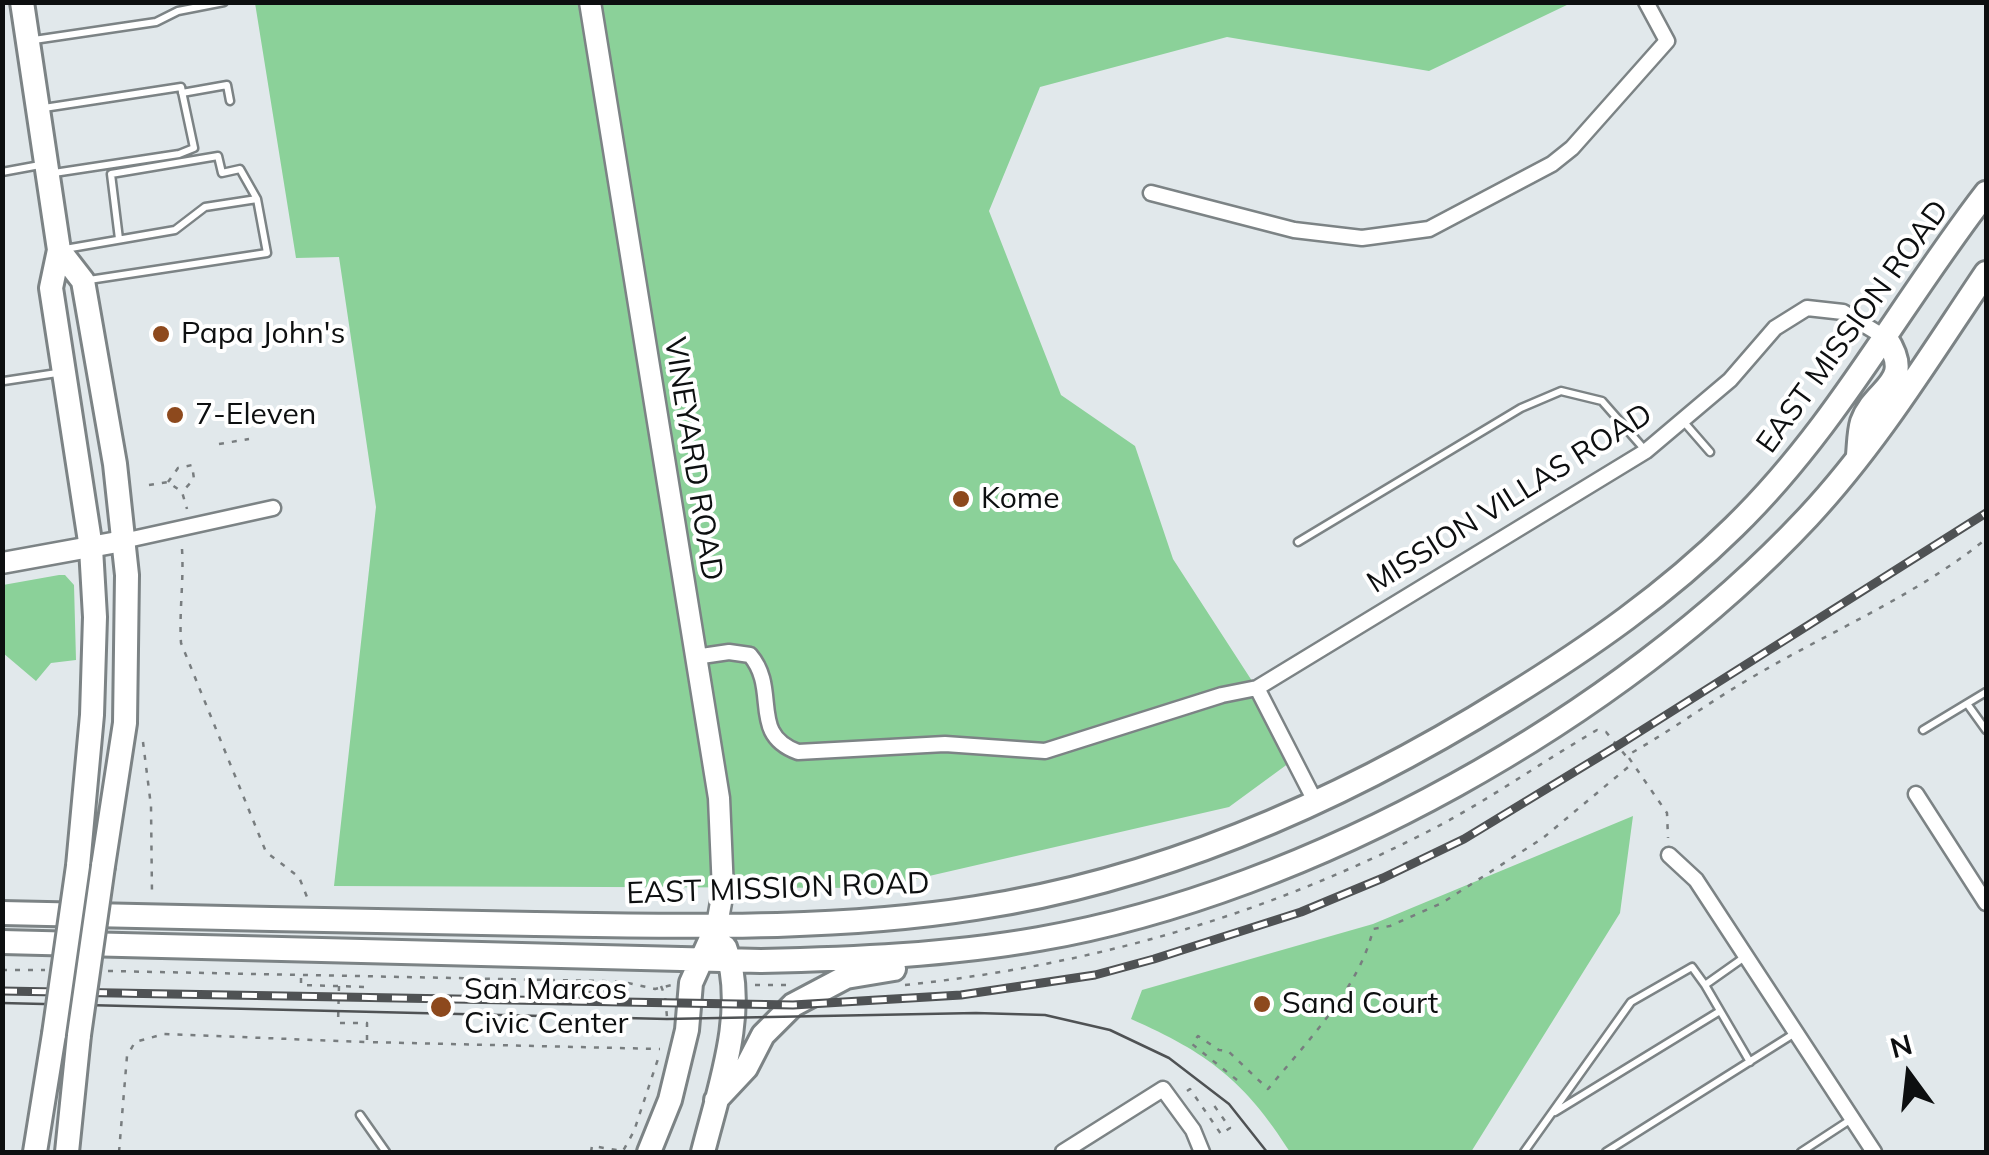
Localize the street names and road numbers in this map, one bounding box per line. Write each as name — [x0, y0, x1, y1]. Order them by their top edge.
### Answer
street label: EAST MISSION ROAD — [1749, 194, 1957, 460]
street label: VINEYARD ROAD — [656, 335, 730, 583]
street label: MISSION VILLAS ROAD — [1361, 397, 1659, 601]
street label: EAST MISSION ROAD — [626, 866, 930, 912]

